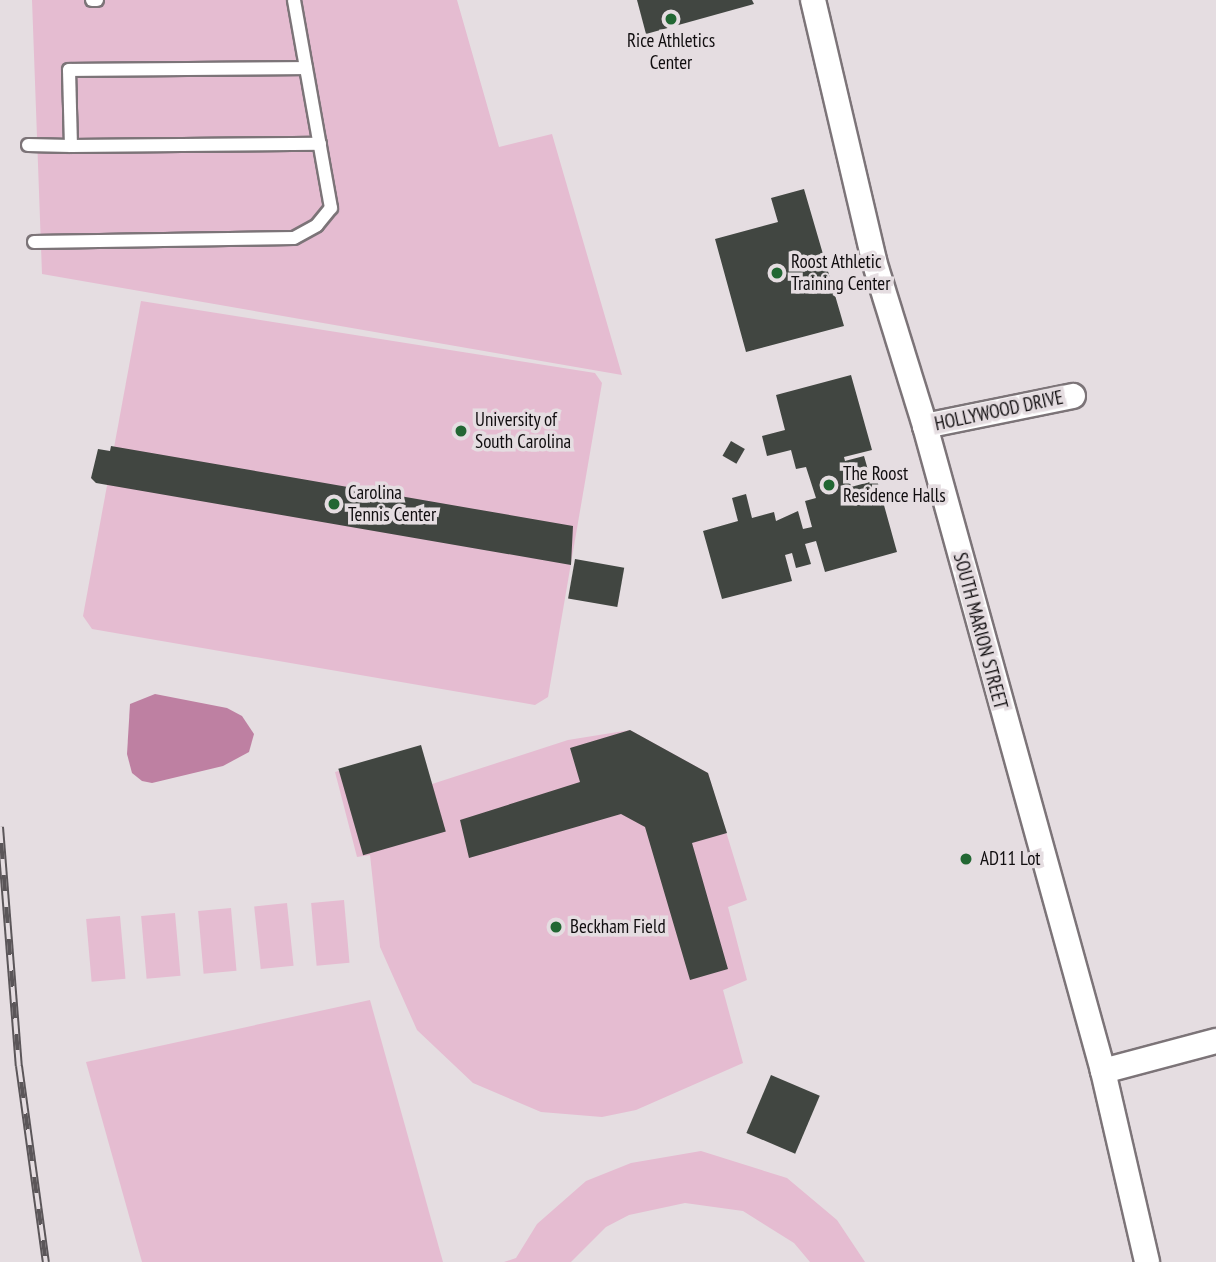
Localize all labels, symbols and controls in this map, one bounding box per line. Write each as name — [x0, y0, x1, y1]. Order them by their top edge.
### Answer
marker: Rice Athletics Center — [663, 11, 679, 27]
place label: Rice Athletics Center — [627, 30, 715, 74]
place label: Roost Athletic Training Center — [791, 251, 890, 295]
marker: Roost Athletic Training Center — [769, 265, 785, 281]
street label: HOLLYWOOD DRIVE — [933, 386, 1065, 436]
place label: University of South Carolina — [475, 409, 571, 453]
marker: University of South Carolina — [453, 423, 469, 439]
place label: The Roost Residence Halls — [843, 463, 946, 507]
marker: The Roost Residence Halls — [821, 477, 837, 493]
place label: Carolina Tennis Center — [348, 482, 436, 526]
marker: Carolina Tennis Center — [326, 496, 342, 512]
street label: SOUTH MARION STREET — [948, 550, 1012, 712]
place label: AD11 Lot — [980, 848, 1041, 870]
marker: AD11 Lot — [958, 851, 974, 867]
place label: Beckham Field — [570, 916, 666, 938]
marker: Beckham Field — [548, 919, 564, 935]

